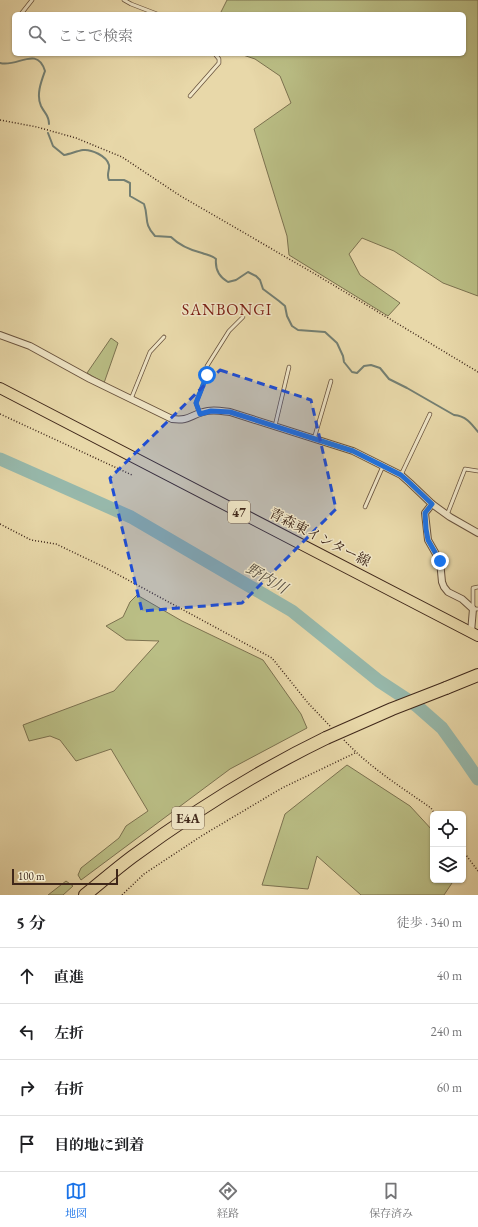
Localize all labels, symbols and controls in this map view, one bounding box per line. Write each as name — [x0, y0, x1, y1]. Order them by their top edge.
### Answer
search box — [12, 12, 466, 56]
icon: search — [26, 23, 48, 45]
text: ここで検索 — [58, 26, 133, 45]
district label: SANBONGI — [182, 299, 272, 320]
route start — [198, 366, 216, 384]
road number: 47 — [228, 501, 250, 523]
street label: 青森東インター線 — [266, 504, 374, 570]
route end — [431, 552, 449, 570]
water label: 野内川 — [243, 559, 293, 598]
road number: E4A — [172, 807, 204, 829]
map controls — [430, 811, 466, 883]
button: locate — [430, 811, 466, 847]
button: layers — [430, 847, 466, 883]
scale bar — [12, 867, 118, 886]
text: 100 m — [18, 869, 45, 883]
text: 5 分 — [16, 912, 46, 934]
text: 徒歩 · 340 m — [397, 914, 462, 931]
icon: ahead — [16, 965, 38, 987]
text: 直進 — [54, 967, 84, 986]
text: 40 m — [437, 967, 462, 984]
icon: left — [16, 1021, 38, 1043]
text: 左折 — [54, 1023, 84, 1042]
text: 240 m — [431, 1023, 462, 1040]
icon: right — [16, 1077, 38, 1099]
text: 右折 — [54, 1079, 84, 1098]
text: 60 m — [437, 1079, 462, 1096]
icon: arrive — [16, 1133, 38, 1155]
text: 目的地に到着 — [54, 1135, 144, 1154]
tab: 地図 — [65, 1180, 87, 1220]
tab: 経路 — [217, 1180, 239, 1220]
tab: 保存済み — [369, 1180, 413, 1220]

